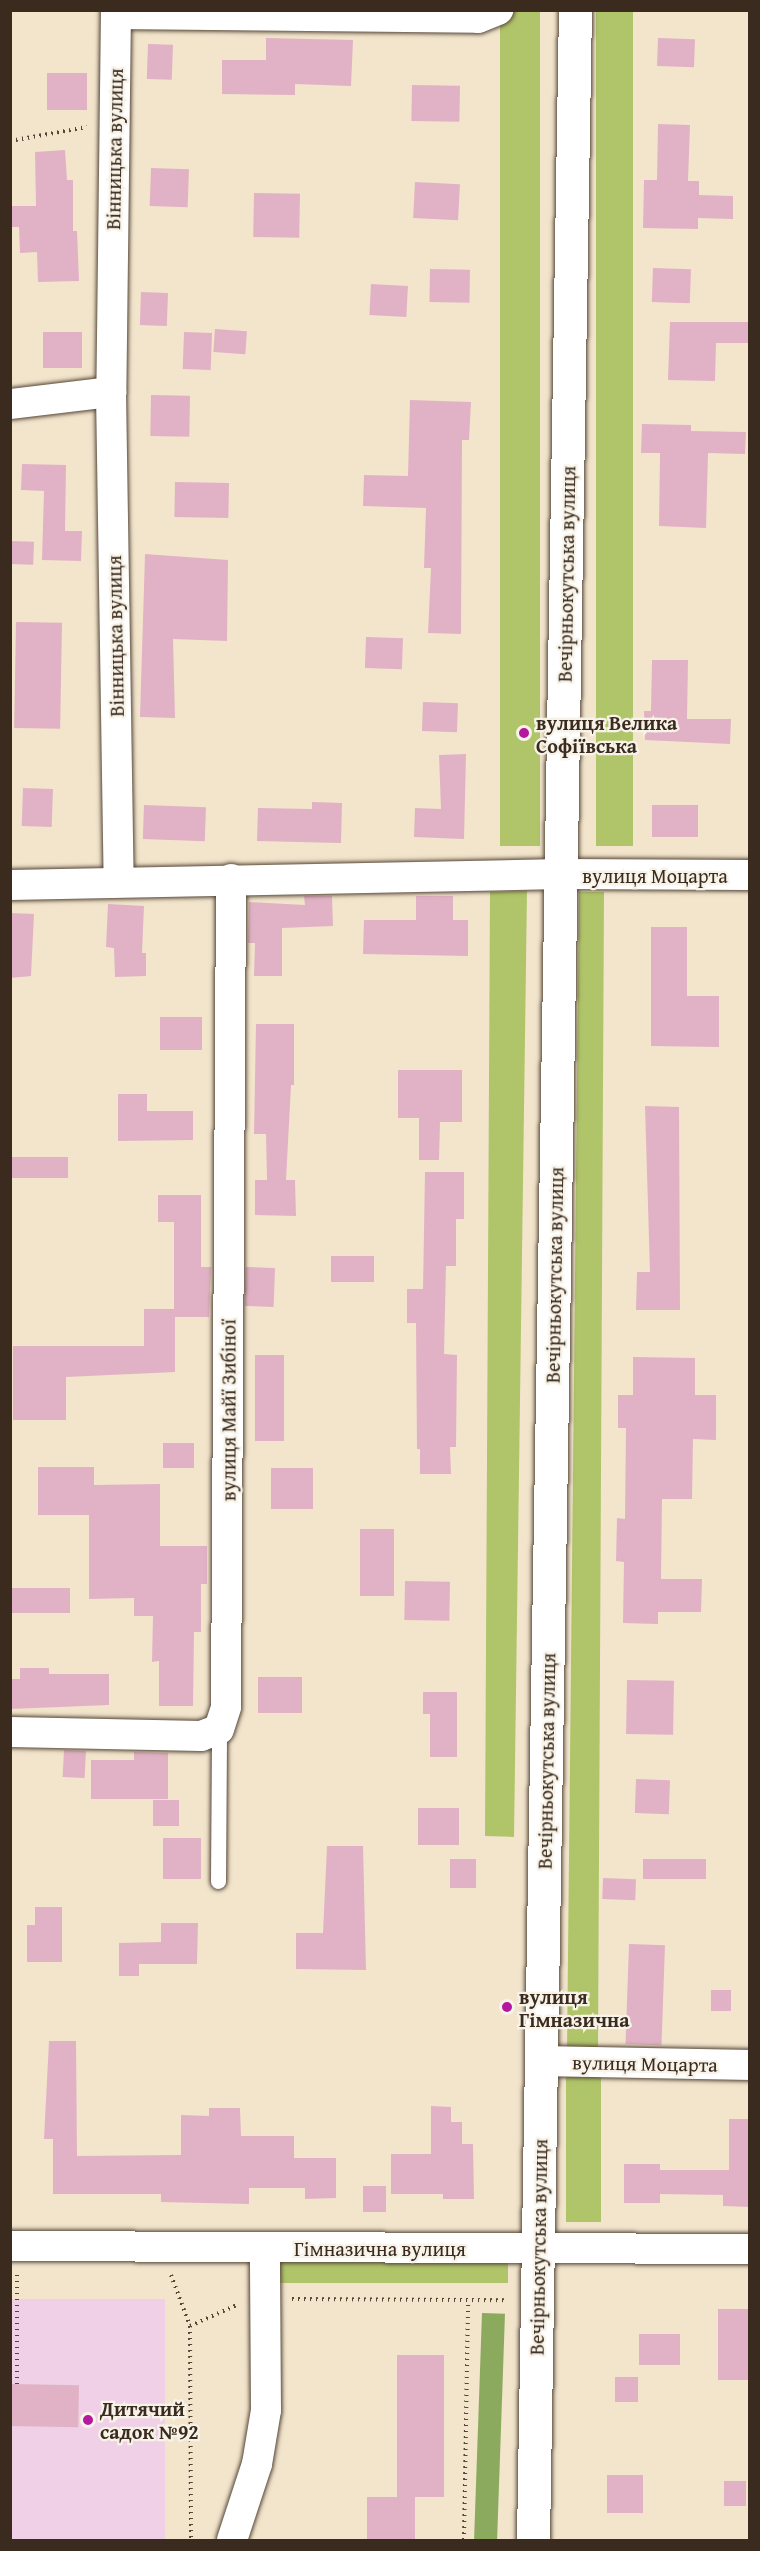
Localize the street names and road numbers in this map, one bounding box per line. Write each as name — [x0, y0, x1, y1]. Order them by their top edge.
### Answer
street label: Вінницька вулиця — [101, 68, 127, 230]
street label: Вечірньокутська вулиця — [552, 466, 580, 682]
street label: Вінницька вулиця — [102, 555, 128, 717]
street label: вулиця Моцарта — [582, 863, 728, 887]
street label: Вечірньокутська вулиця — [540, 1167, 568, 1383]
street label: вулиця Майї Зибіної — [216, 1319, 240, 1501]
street label: Вечірньокутська вулиця — [532, 1653, 560, 1869]
street label: вулиця Моцарта — [572, 2050, 718, 2076]
street label: Вечірньокутська вулиця — [524, 2139, 552, 2355]
street label: Гімназична вулиця — [294, 2236, 466, 2260]

